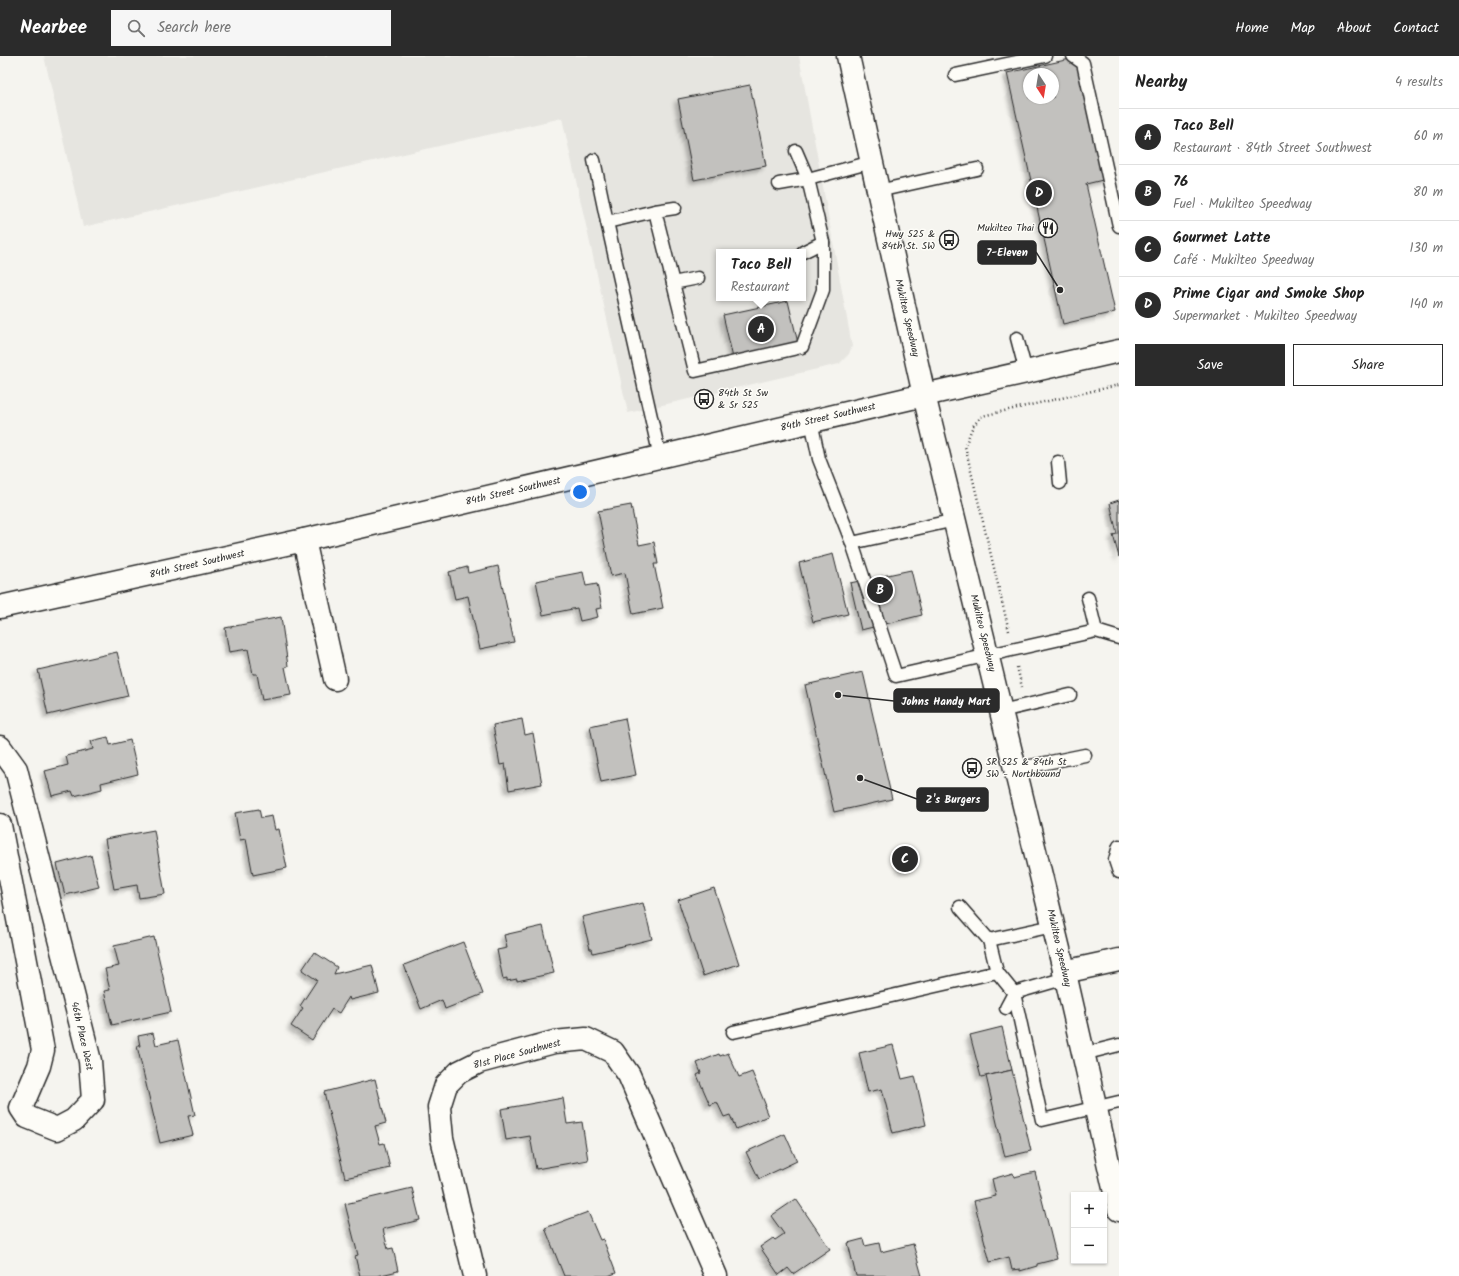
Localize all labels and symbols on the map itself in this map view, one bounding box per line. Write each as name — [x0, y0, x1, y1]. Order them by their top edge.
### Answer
north arrow — [1023, 68, 1059, 104]
pin: D — [1026, 178, 1052, 208]
restaurant icon: Mukilteo Thai — [1037, 217, 1059, 239]
place label: Mukilteo Thai — [977, 220, 1035, 236]
place label: Hwy 525 & 84th St. SW — [882, 226, 935, 254]
bus stop icon: Hwy 525 & 84th St. SW — [938, 229, 960, 251]
callout: 7-Eleven — [978, 241, 1036, 264]
text: 7-Eleven — [986, 244, 1028, 262]
street label: Mukilteo Speedway — [890, 278, 924, 359]
pin: A — [748, 314, 774, 344]
place label: 84th St Sw & Sr 525 — [718, 385, 768, 413]
bus stop icon: 84th St Sw & Sr 525 — [693, 388, 715, 410]
street label: 84th Street Southwest — [779, 398, 877, 436]
street label: 84th Street Southwest — [464, 472, 562, 510]
your location — [570, 482, 590, 502]
street label: 84th Street Southwest — [148, 545, 246, 583]
pin: B — [867, 575, 893, 605]
street label: Mukilteo Speedway — [966, 593, 1000, 674]
callout: Johns Handy Mart — [894, 689, 999, 712]
text: Johns Handy Mart — [901, 693, 992, 711]
place label: SR 525 & 84th St SW - Northbound — [986, 754, 1067, 782]
bus stop icon: SR 525 & 84th St SW - Northbound — [961, 757, 983, 779]
callout: Z's Burgers — [917, 788, 988, 811]
text: Z's Burgers — [926, 791, 981, 809]
pin: C — [892, 844, 918, 874]
street label: Mukilteo Speedway — [1042, 908, 1076, 989]
street label: 46th Place West — [66, 1000, 98, 1072]
street label: 81st Place Southwest — [471, 1035, 563, 1073]

